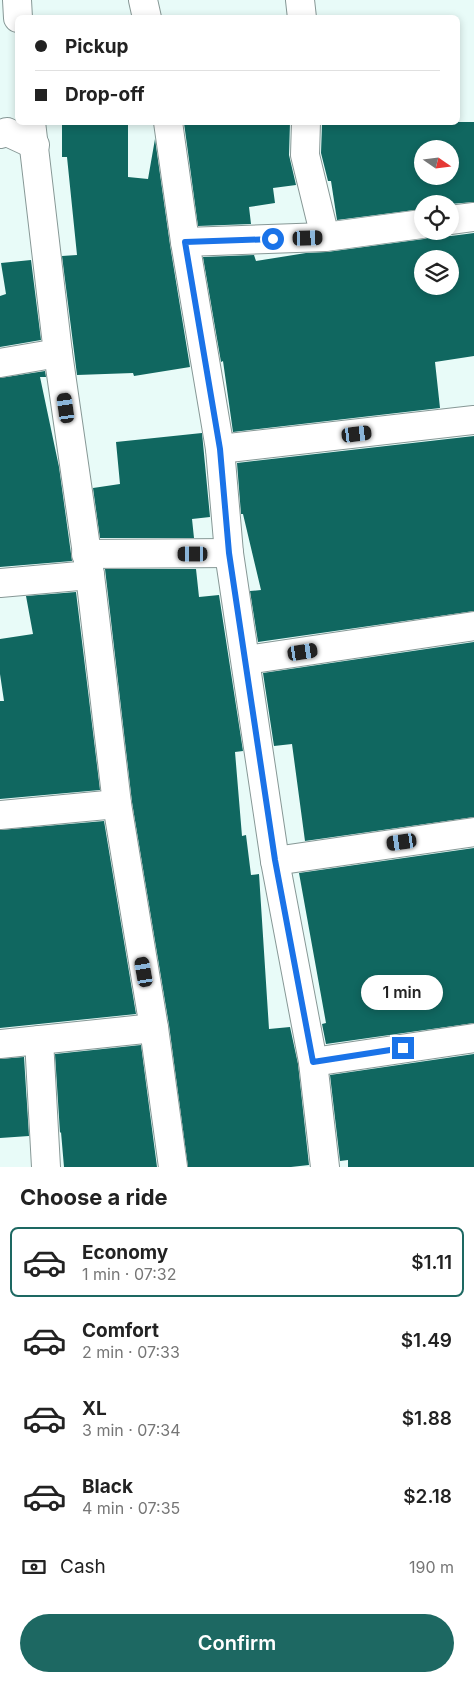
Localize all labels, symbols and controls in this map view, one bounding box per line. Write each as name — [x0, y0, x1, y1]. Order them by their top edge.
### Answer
text: Pickup — [65, 35, 128, 58]
text: Drop-off — [65, 83, 145, 106]
north arrow — [414, 140, 459, 185]
map controls — [414, 140, 459, 295]
button: locate — [414, 195, 459, 240]
route start — [262, 228, 284, 250]
car — [292, 230, 323, 246]
button: layers — [414, 250, 459, 295]
car — [56, 392, 75, 424]
car — [341, 425, 372, 443]
car — [178, 547, 208, 562]
car — [287, 642, 318, 662]
car — [386, 832, 417, 852]
car — [134, 956, 153, 988]
callout: 1 min — [362, 976, 444, 1010]
text: 1 min — [382, 982, 422, 1002]
route end — [392, 1037, 414, 1059]
text: Choose a ride — [20, 1184, 168, 1210]
icon: car — [22, 1240, 67, 1285]
text: Economy — [82, 1241, 168, 1264]
text: $1.11 — [411, 1251, 452, 1274]
text: 1 min · 07:32 — [82, 1264, 177, 1284]
icon: car — [22, 1318, 67, 1363]
text: Comfort — [82, 1319, 159, 1342]
text: $1.49 — [401, 1329, 452, 1352]
text: 2 min · 07:33 — [82, 1342, 180, 1362]
icon: car — [22, 1396, 67, 1441]
text: XL — [82, 1397, 107, 1420]
text: $1.88 — [402, 1407, 452, 1430]
text: 3 min · 07:34 — [82, 1420, 180, 1440]
icon: car — [22, 1474, 67, 1519]
text: Black — [82, 1475, 133, 1498]
text: $2.18 — [403, 1485, 452, 1508]
text: 4 min · 07:35 — [82, 1498, 180, 1518]
icon: cash — [20, 1553, 48, 1581]
text: Cash — [60, 1555, 106, 1578]
text: 190 m — [409, 1557, 454, 1577]
button: Confirm — [20, 1614, 454, 1672]

